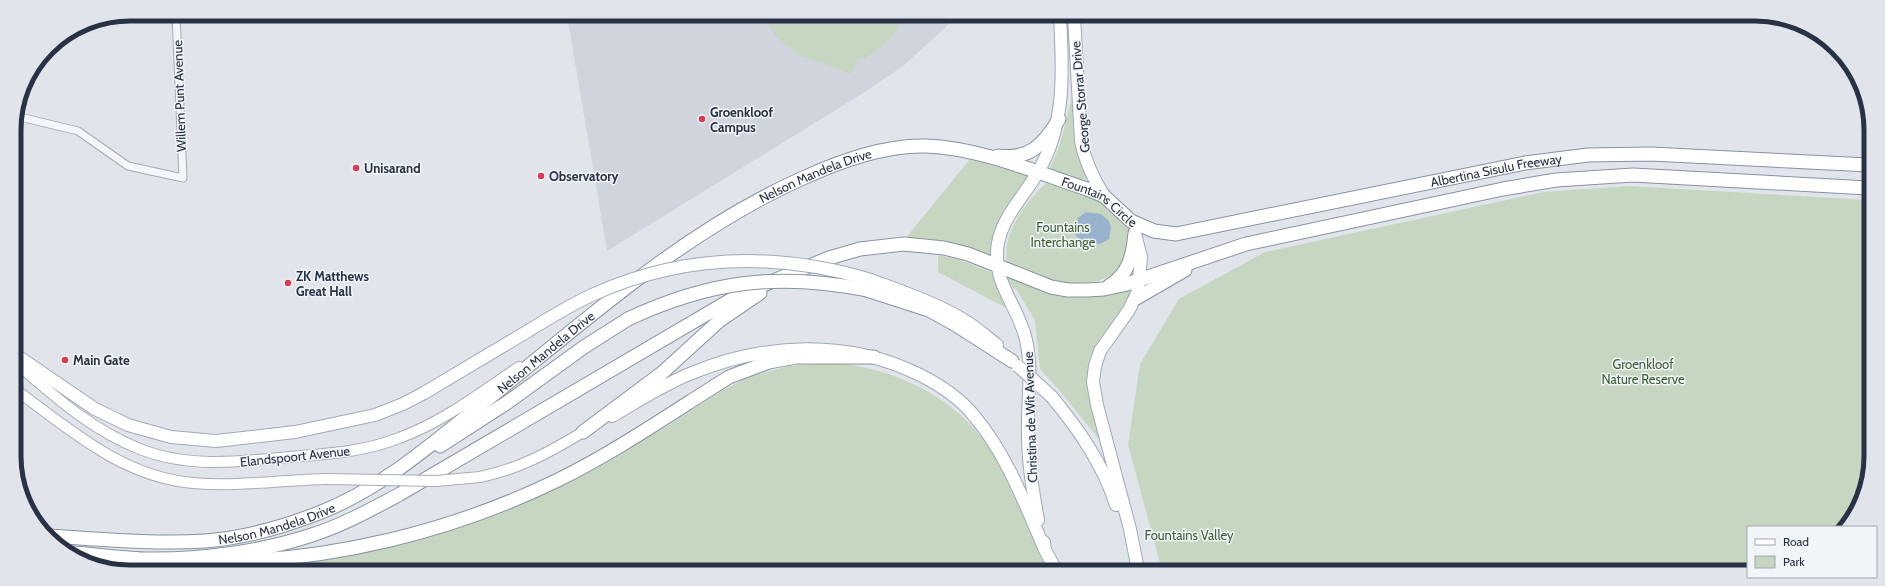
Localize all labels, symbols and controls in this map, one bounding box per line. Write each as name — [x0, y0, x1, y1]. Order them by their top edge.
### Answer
street label: Willem Punt Avenue — [169, 39, 189, 152]
street label: George Storrar Drive — [1067, 40, 1093, 153]
place label: Groenkloof Campus — [710, 104, 773, 135]
marker: Groenkloof Campus — [697, 114, 707, 124]
street label: Nelson Mandela Drive — [756, 145, 874, 206]
street label: Albertina Sisulu Freeway — [1429, 150, 1563, 190]
place label: Unisarand — [364, 160, 421, 176]
marker: Unisarand — [351, 163, 361, 173]
place label: Observatory — [549, 168, 619, 184]
marker: Observatory — [536, 171, 546, 181]
street label: Fountains Circle — [1059, 173, 1139, 231]
park label: Fountains Interchange — [1031, 219, 1096, 250]
place label: ZK Matthews Great Hall — [296, 268, 370, 299]
marker: ZK Matthews Great Hall — [283, 278, 293, 288]
street label: Nelson Mandela Drive — [494, 307, 598, 396]
street label: Christina de Wit Avenue — [1020, 351, 1040, 483]
place label: Main Gate — [73, 352, 130, 368]
marker: Main Gate — [60, 355, 70, 365]
park label: Groenkloof Nature Reserve — [1601, 356, 1685, 387]
street label: Elandspoort Avenue — [239, 442, 351, 470]
street label: Nelson Mandela Drive — [217, 499, 338, 548]
legend — [1747, 526, 1877, 578]
park label: Fountains Valley — [1144, 527, 1234, 543]
text: Road — [1783, 534, 1809, 549]
text: Park — [1783, 554, 1805, 569]

